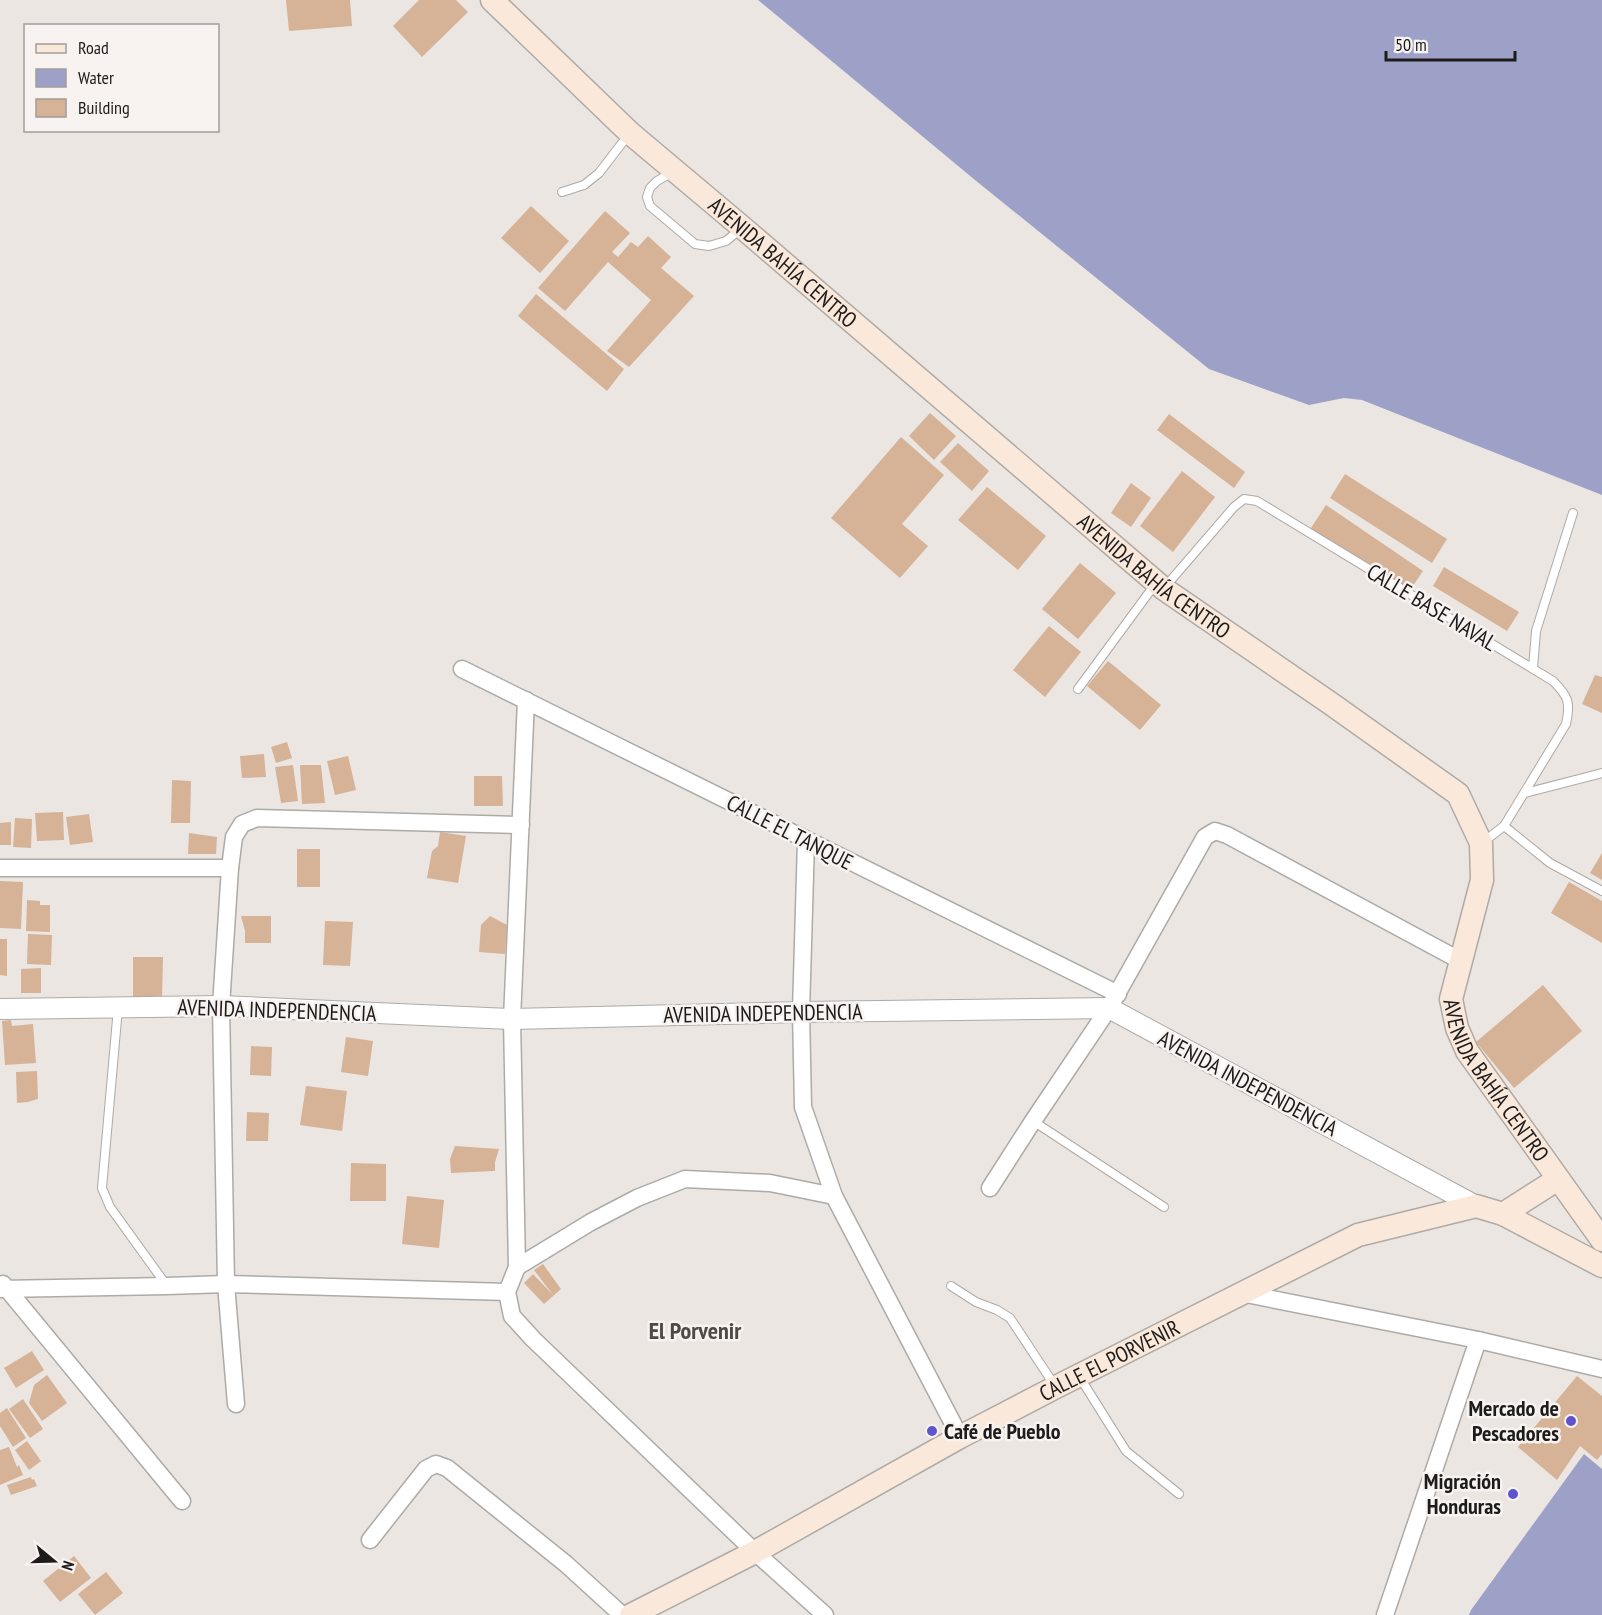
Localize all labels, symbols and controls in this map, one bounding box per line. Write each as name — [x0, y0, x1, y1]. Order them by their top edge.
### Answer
legend — [24, 24, 219, 132]
scale bar — [1386, 24, 1515, 62]
text: 50 m — [1395, 33, 1427, 56]
text: Road — [78, 36, 109, 59]
text: Water — [78, 66, 114, 89]
text: Building — [78, 96, 130, 119]
street label: AVENIDA BAHÍA CENTRO — [703, 191, 863, 334]
street label: AVENIDA BAHÍA CENTRO — [1072, 507, 1236, 644]
street label: CALLE BASE NAVAL — [1362, 557, 1502, 657]
street label: CALLE EL TANQUE — [722, 788, 858, 876]
street label: AVENIDA INDEPENDENCIA — [177, 993, 378, 1027]
street label: AVENIDA BAHÍA CENTRO — [1437, 996, 1555, 1167]
street label: AVENIDA INDEPENDENCIA — [663, 997, 863, 1029]
street label: AVENIDA INDEPENDENCIA — [1154, 1024, 1343, 1142]
street label: CALLE EL PORVENIR — [1034, 1313, 1184, 1407]
district label: El Porvenir — [649, 1315, 742, 1346]
place label: Mercado de Pescadores — [1468, 1394, 1559, 1447]
marker: Mercado de Pescadores — [1564, 1414, 1578, 1428]
place label: Café de Pueblo — [944, 1417, 1061, 1445]
marker: Café de Pueblo — [925, 1424, 939, 1438]
place label: Migración Honduras — [1424, 1467, 1501, 1520]
marker: Migración Honduras — [1506, 1487, 1520, 1501]
north arrow — [24, 1531, 84, 1591]
text: N — [57, 1559, 79, 1573]

